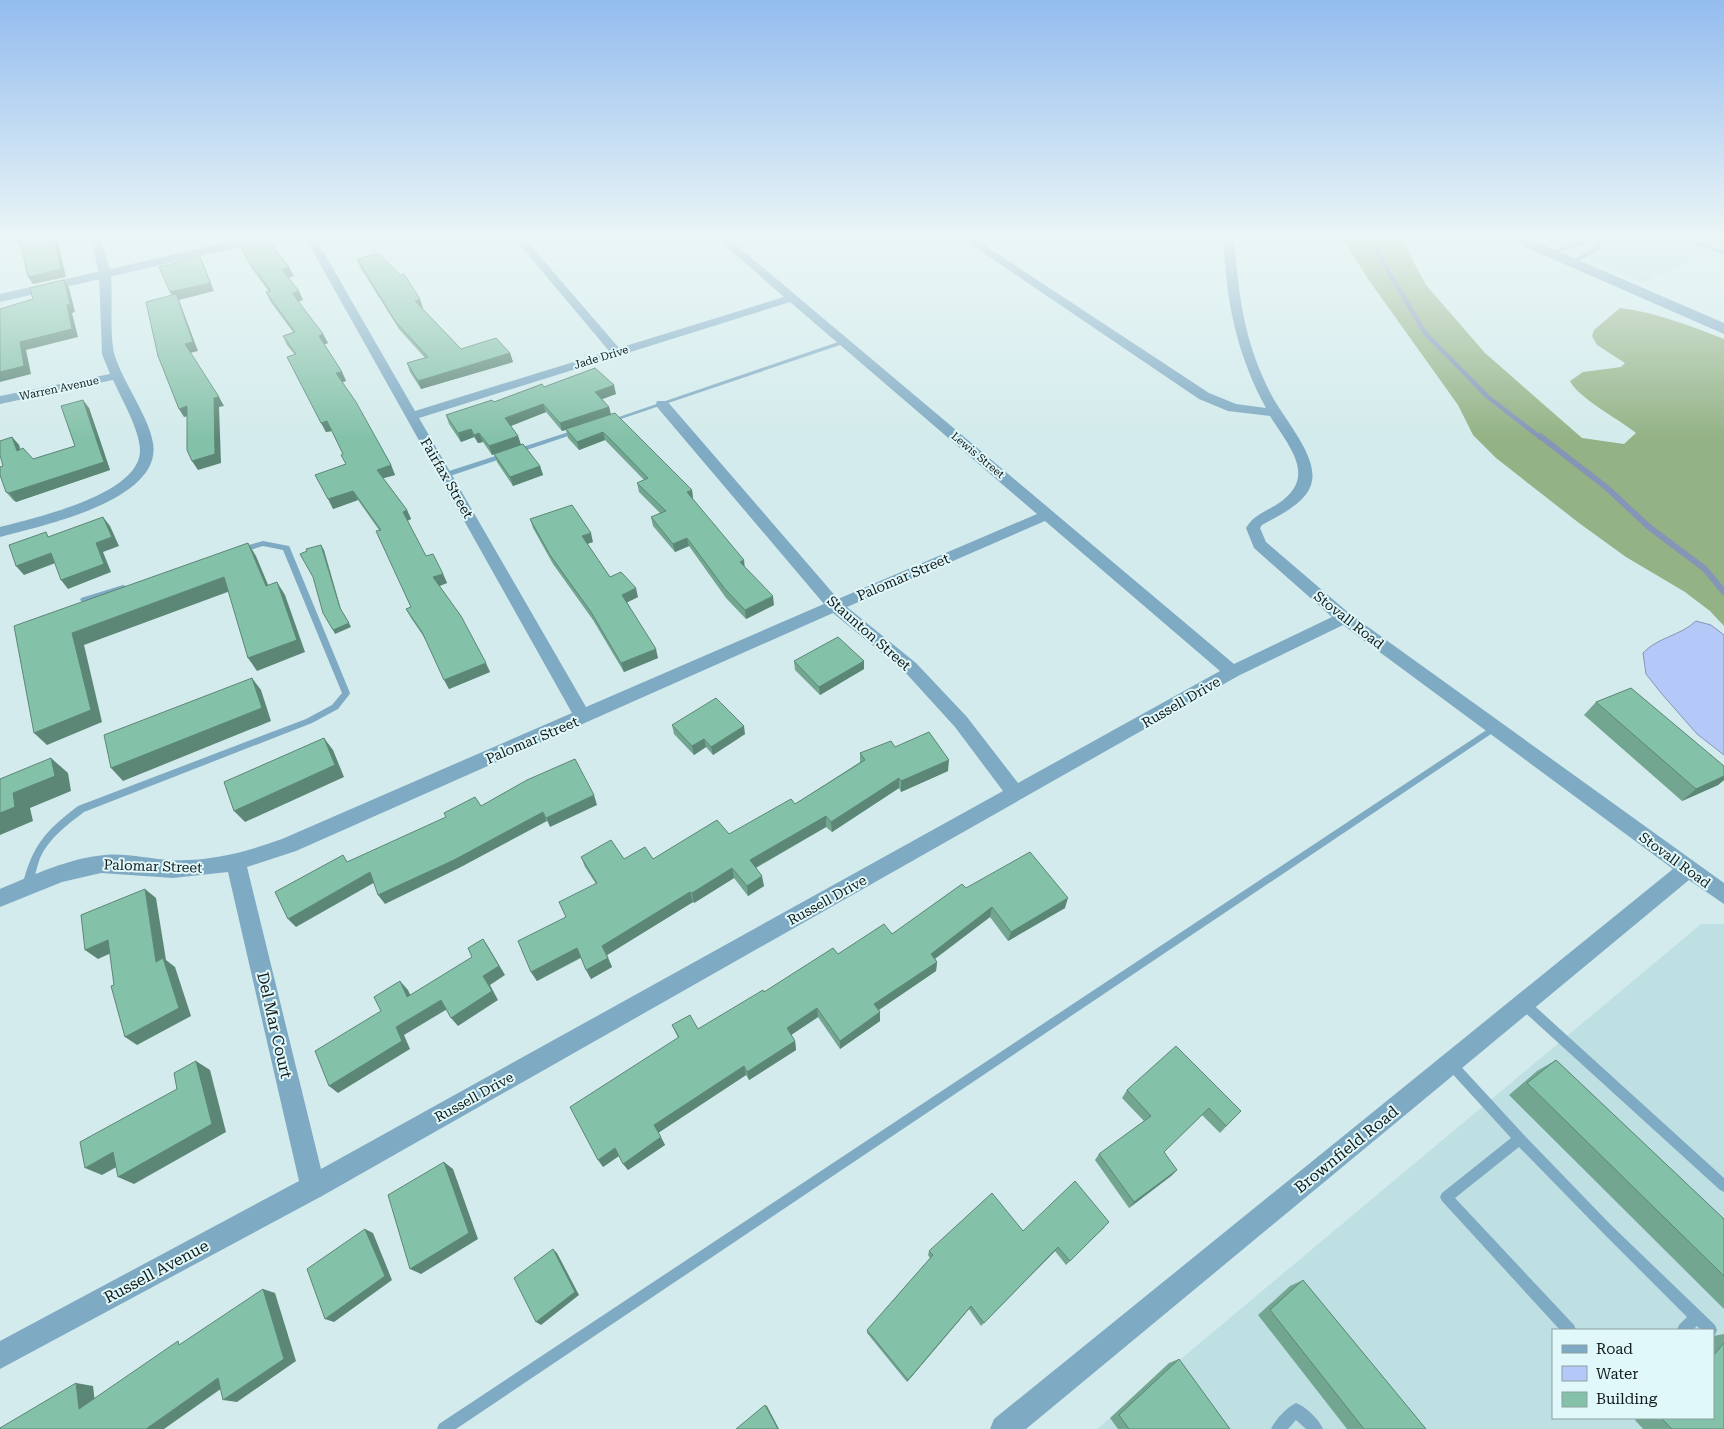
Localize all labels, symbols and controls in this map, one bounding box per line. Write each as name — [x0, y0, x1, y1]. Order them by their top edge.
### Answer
street label: Jade Drive — [572, 343, 630, 372]
street label: Warren Avenue — [18, 374, 100, 403]
street label: Lewis Street — [949, 430, 1007, 481]
street label: Fairfax Street — [417, 435, 477, 521]
street label: Palomar Street — [854, 550, 952, 604]
street label: Stovall Road — [1311, 588, 1387, 652]
street label: Staunton Street — [824, 592, 914, 674]
street label: Russell Drive — [1139, 673, 1223, 731]
street label: Palomar Street — [483, 713, 581, 767]
street label: Stovall Road — [1636, 829, 1714, 891]
street label: Palomar Street — [103, 856, 203, 876]
street label: Russell Drive — [785, 872, 869, 928]
street label: Del Mar Court — [253, 970, 296, 1080]
street label: Russell Drive — [432, 1069, 516, 1125]
street label: Brownfield Road — [1291, 1102, 1402, 1197]
street label: Russell Avenue — [101, 1236, 212, 1307]
legend — [1552, 1329, 1714, 1419]
text: Road — [1596, 1340, 1633, 1358]
text: Water — [1596, 1365, 1638, 1383]
text: Building — [1596, 1390, 1658, 1408]

